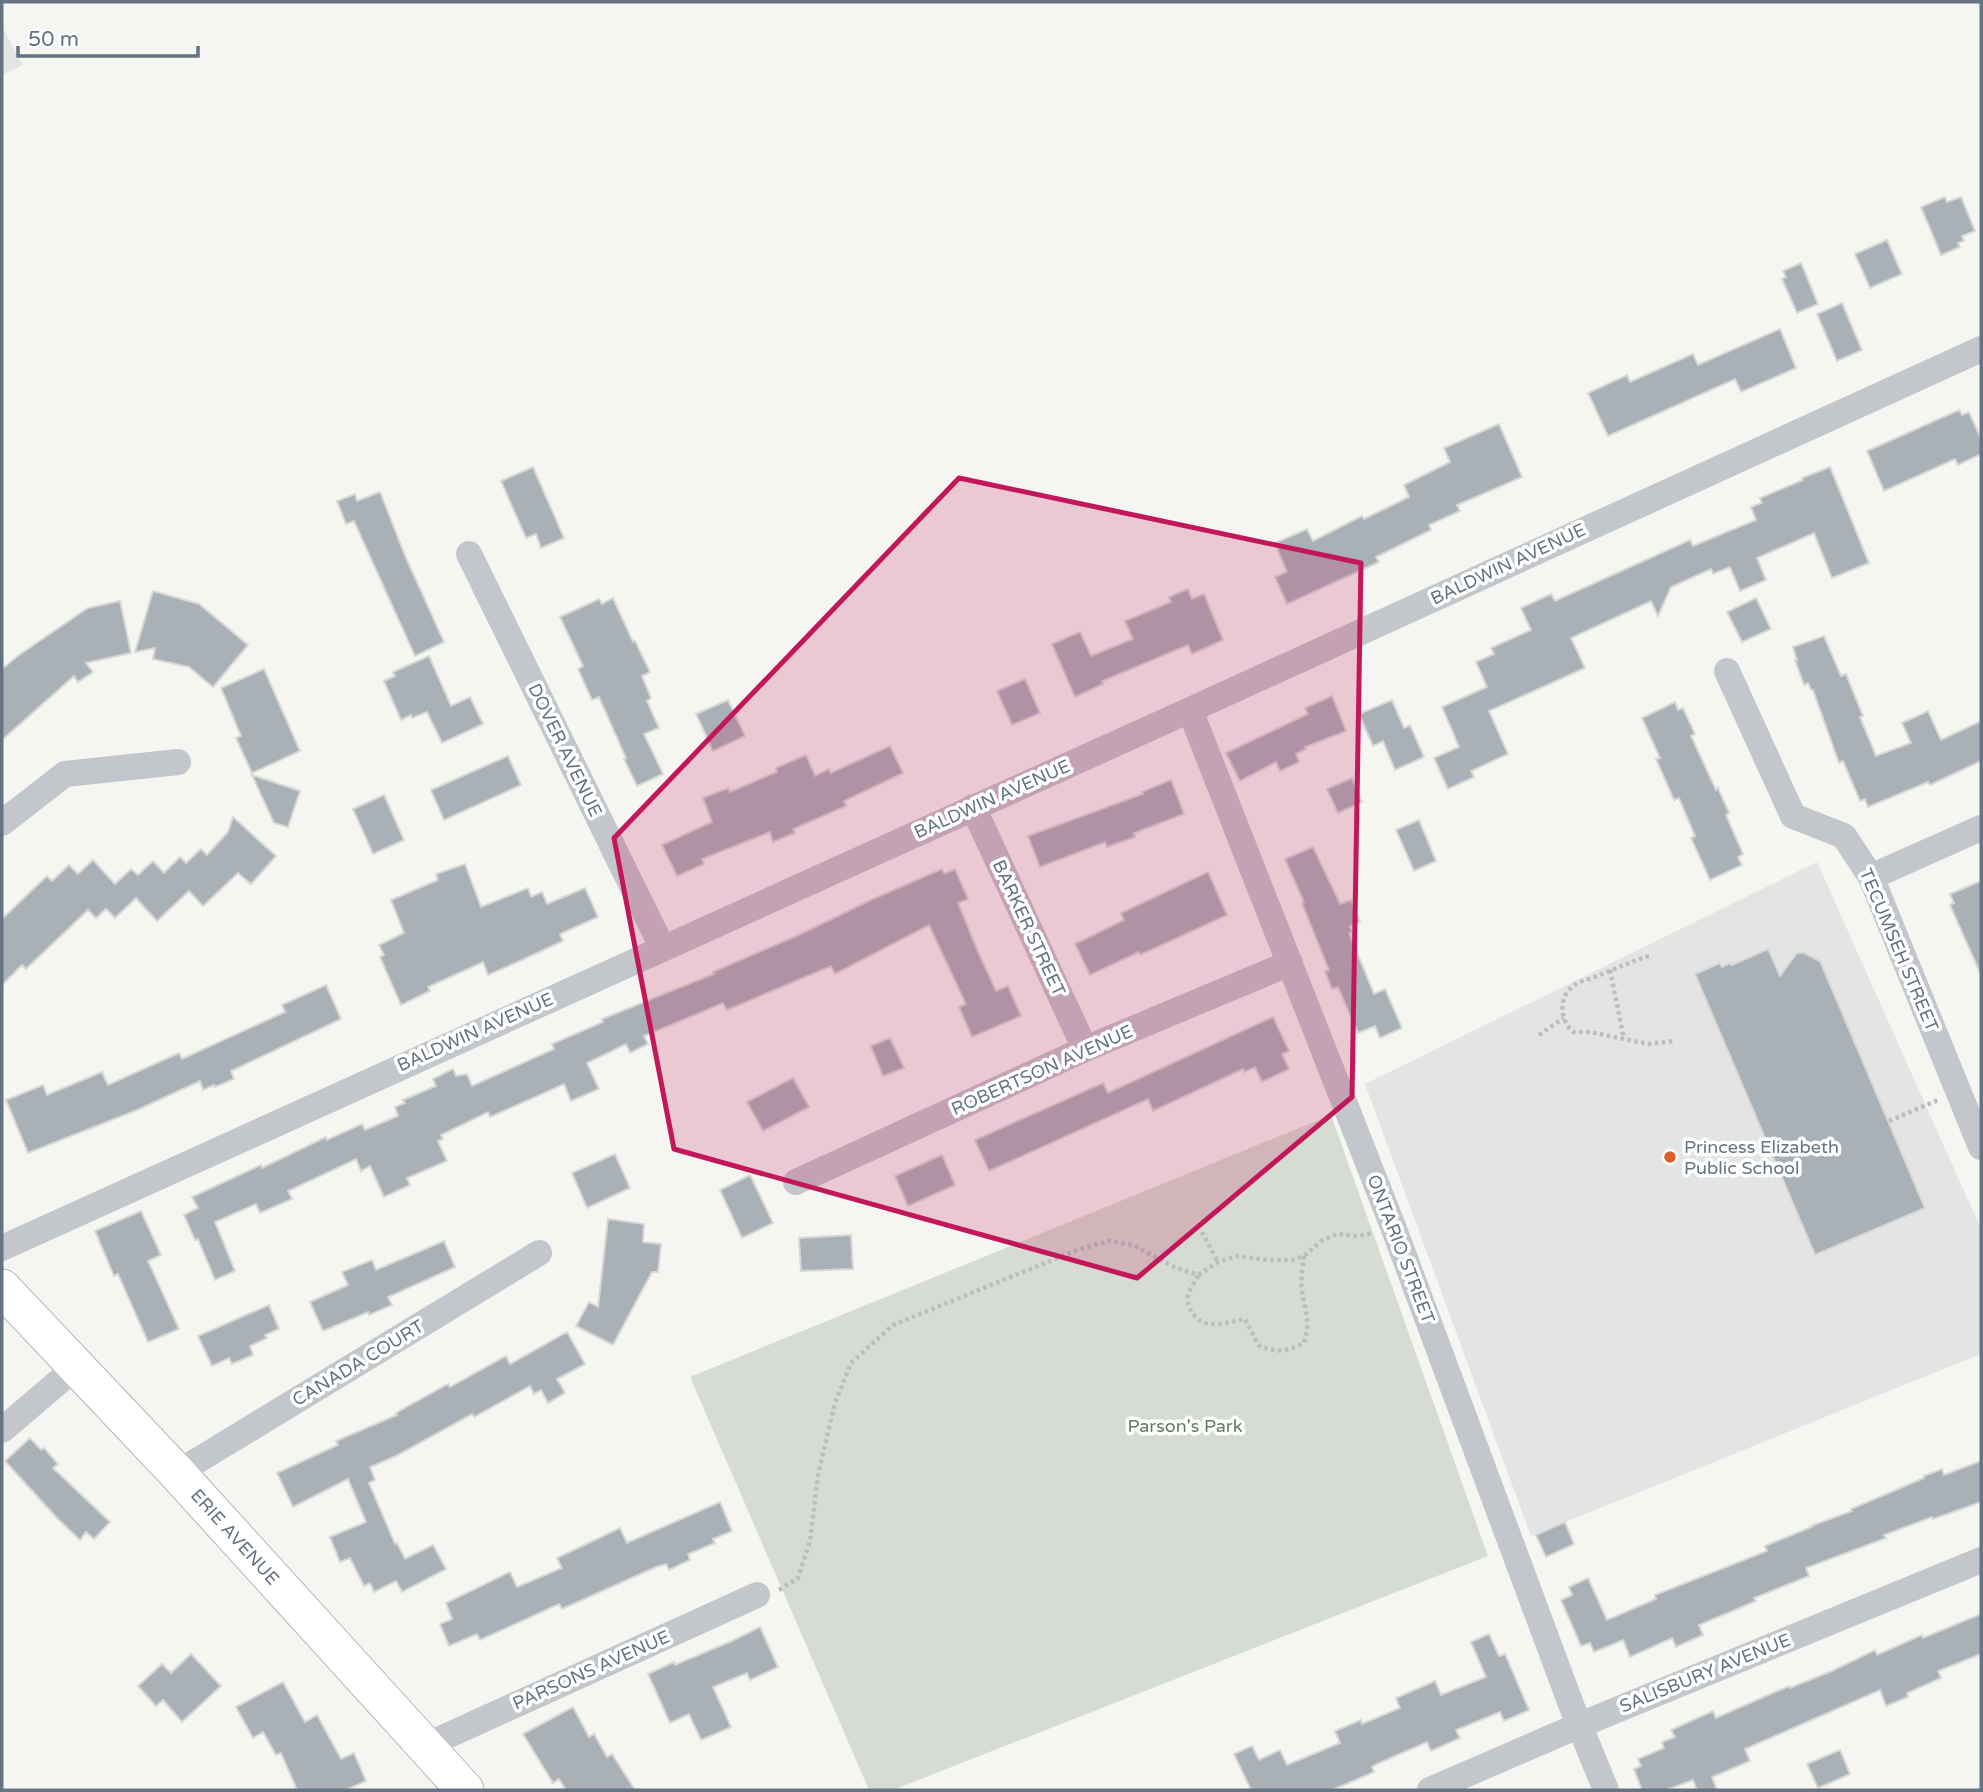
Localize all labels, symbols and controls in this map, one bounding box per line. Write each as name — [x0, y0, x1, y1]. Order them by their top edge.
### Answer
scale bar — [18, 14, 198, 58]
text: 50 m — [28, 27, 79, 52]
street label: BALDWIN AVENUE — [1427, 518, 1589, 610]
street label: DOVER AVENUE — [523, 680, 607, 820]
street label: BALDWIN AVENUE — [911, 755, 1073, 843]
street label: BARKER STREET — [988, 856, 1070, 1000]
street label: TECUMSEH STREET — [1855, 865, 1943, 1035]
street label: BALDWIN AVENUE — [394, 988, 556, 1076]
street label: ROBERTSON AVENUE — [948, 1020, 1136, 1120]
place label: Princess Elizabeth Public School — [1684, 1136, 1839, 1179]
marker: Princess Elizabeth Public School — [1662, 1149, 1678, 1165]
street label: ONTARIO STREET — [1362, 1171, 1440, 1327]
street label: CANADA COURT — [288, 1315, 428, 1411]
park label: Parson's Park — [1128, 1415, 1243, 1437]
street label: ERIE AVENUE — [186, 1484, 284, 1590]
street label: PARSONS AVENUE — [509, 1625, 673, 1715]
street label: SALISBURY AVENUE — [1616, 1629, 1794, 1717]

